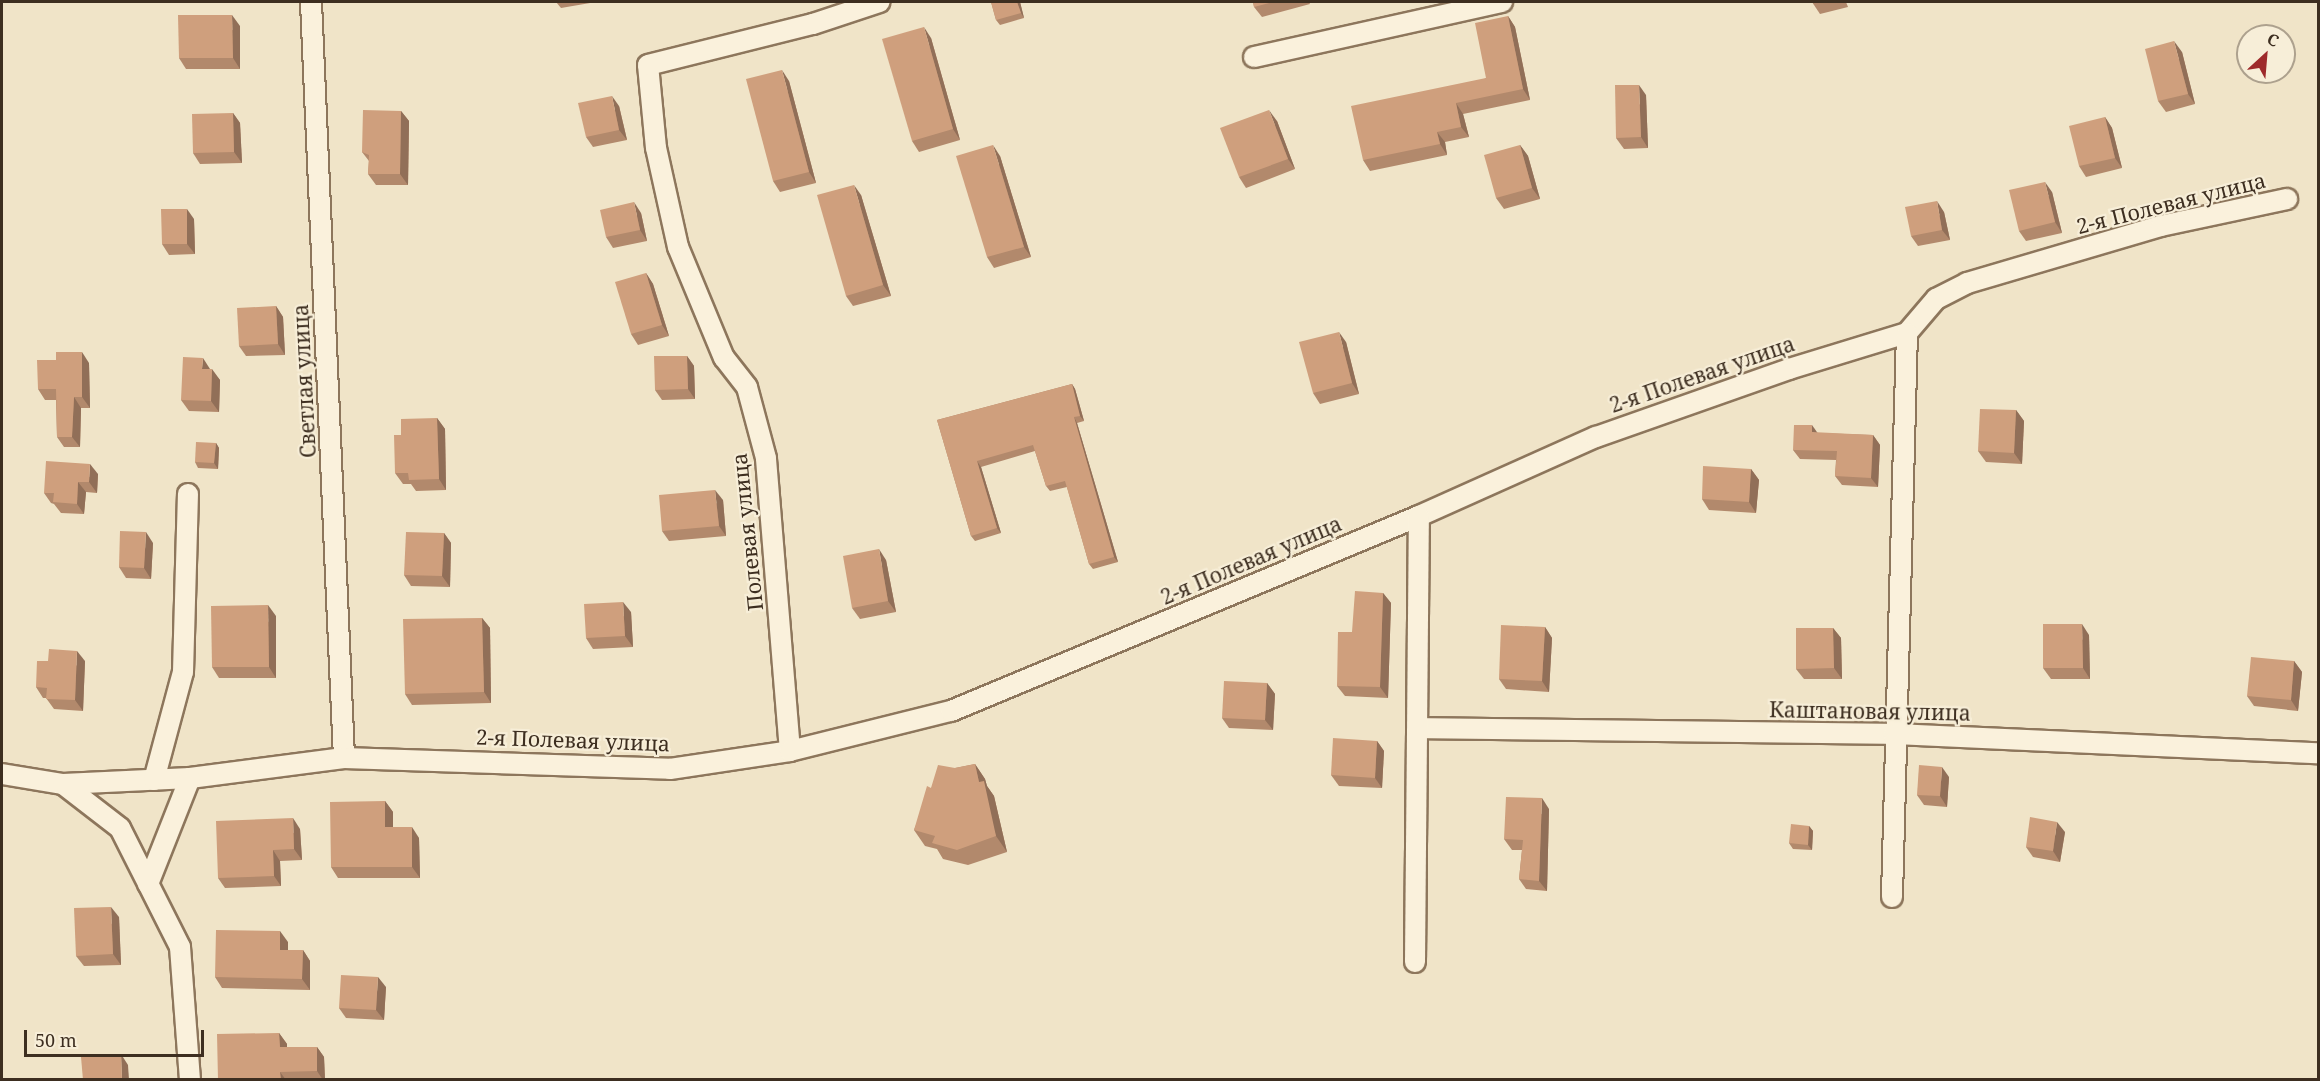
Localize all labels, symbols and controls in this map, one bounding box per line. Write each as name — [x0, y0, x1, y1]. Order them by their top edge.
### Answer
north arrow — [2236, 24, 2296, 84]
text: С — [2263, 27, 2283, 52]
street label: 2-я Полевая улица — [2074, 167, 2268, 239]
street label: Светлая улица — [287, 303, 321, 459]
street label: 2-я Полевая улица — [1606, 330, 1798, 418]
street label: Полевая улица — [726, 452, 768, 612]
street label: 2-я Полевая улица — [1157, 510, 1345, 610]
street label: Каштановая улица — [1769, 697, 1971, 725]
street label: 2-я Полевая улица — [475, 724, 671, 756]
scale bar — [27, 1018, 207, 1056]
text: 50 m — [35, 1028, 77, 1052]

